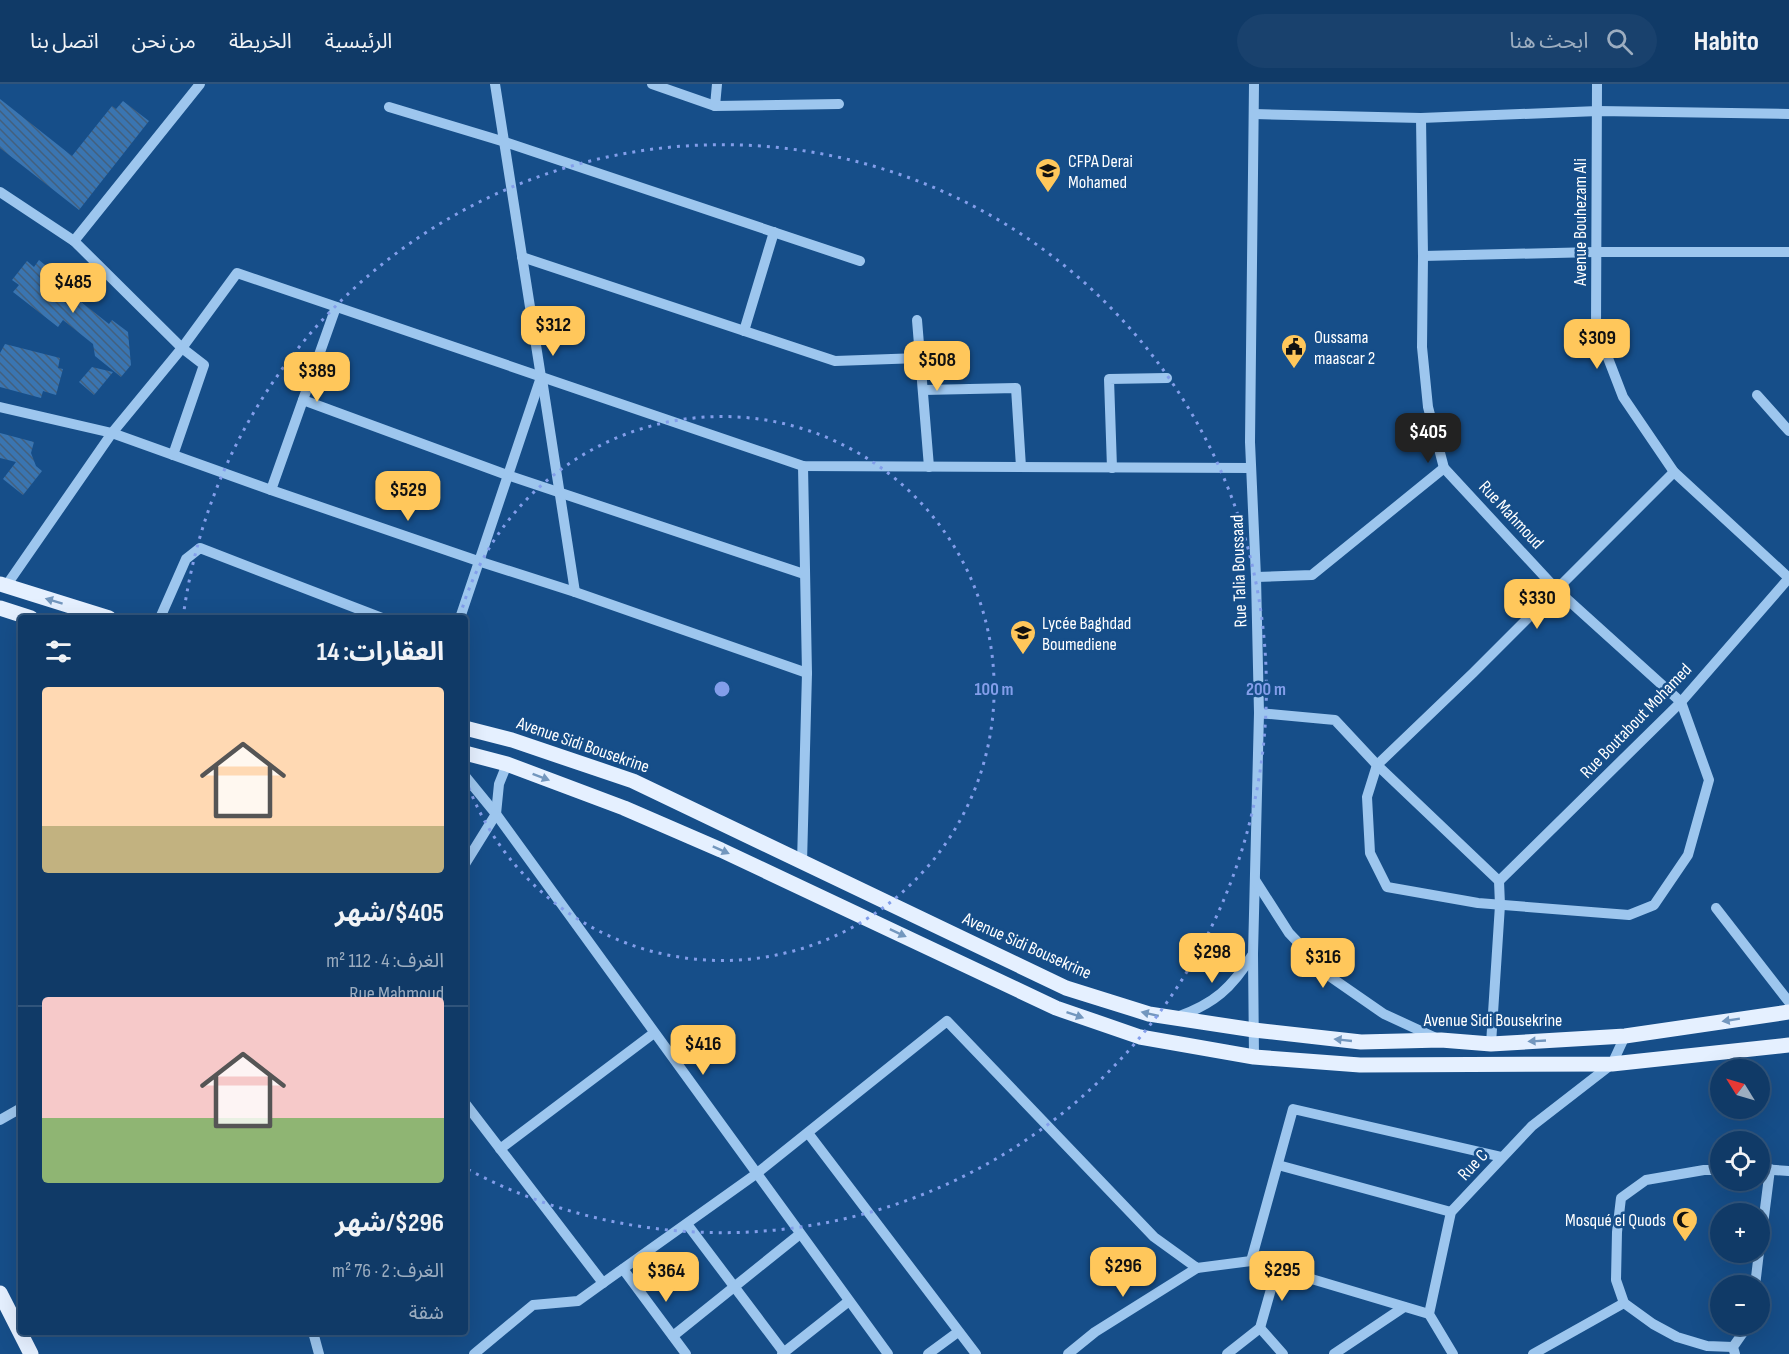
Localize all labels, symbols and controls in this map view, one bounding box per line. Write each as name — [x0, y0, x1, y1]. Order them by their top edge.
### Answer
search box — [1237, 14, 1657, 68]
icon: search — [1603, 25, 1636, 58]
text: Habito — [1693, 25, 1759, 58]
text: ابحث هنا — [1509, 28, 1588, 55]
text: اتصل بنا — [30, 29, 99, 54]
text: من نحن — [132, 29, 196, 54]
text: الخريطة — [229, 29, 292, 54]
text: الرئيسية — [325, 29, 392, 54]
place label: CFPA Derai Mohamed — [1068, 151, 1133, 193]
school or university icon: CFPA Derai Mohamed — [1033, 156, 1063, 194]
street label: Avenue Bouhezam Ali — [1570, 158, 1591, 287]
pin: $485 — [37, 263, 109, 314]
text: $485 — [54, 270, 92, 294]
pin: $312 — [517, 306, 589, 357]
text: $312 — [535, 313, 571, 337]
pin: $309 — [1561, 319, 1633, 370]
text: $309 — [1578, 326, 1616, 350]
place label: Oussama maascar 2 — [1314, 327, 1375, 369]
public building icon: Oussama maascar 2 — [1279, 332, 1309, 370]
pin: $508 — [901, 341, 973, 392]
text: $508 — [918, 348, 956, 372]
pin: $389 — [281, 352, 353, 403]
text: $389 — [298, 359, 336, 383]
pin: $405 — [1392, 413, 1464, 464]
text: $405 — [1409, 420, 1447, 444]
pin: $529 — [372, 471, 444, 522]
street label: Rue Mahmoud — [1474, 477, 1548, 553]
text: $529 — [389, 478, 427, 502]
street label: Rue Talia Boussaad — [1227, 514, 1251, 628]
pin: $330 — [1501, 579, 1573, 630]
text: $330 — [1518, 586, 1556, 610]
one-way arrow — [45, 596, 63, 605]
place label: Lycée Baghdad Boumediene — [1042, 613, 1131, 655]
school or university icon: Lycée Baghdad Boumediene — [1008, 618, 1038, 656]
icon: filters — [42, 635, 75, 668]
text: العقارات: 14 — [317, 637, 444, 668]
street label: Rue Boutabout Mohamed — [1576, 659, 1696, 783]
centre of rings — [712, 679, 732, 699]
text: 100 m — [975, 679, 1014, 700]
text: 200 m — [1246, 679, 1286, 700]
street label: Avenue Sidi Bousekrine — [513, 712, 652, 778]
icon: home — [189, 726, 297, 834]
one-way arrow — [532, 772, 550, 782]
one-way arrow — [713, 845, 731, 855]
text: $405/شهر — [335, 898, 444, 929]
street label: Avenue Sidi Bousekrine — [958, 908, 1095, 984]
one-way arrow — [889, 929, 906, 938]
pin: $298 — [1176, 933, 1248, 984]
pin: $316 — [1287, 938, 1359, 989]
text: $298 — [1193, 940, 1231, 964]
text: $316 — [1305, 945, 1341, 969]
text: الغرف: 4 · 112 m² — [326, 949, 444, 973]
text: Rue Mahmoud — [349, 982, 444, 1006]
one-way arrow — [1140, 1008, 1159, 1018]
one-way arrow — [1066, 1010, 1084, 1020]
street label: Avenue Sidi Bousekrine — [1423, 1010, 1562, 1031]
one-way arrow — [1721, 1015, 1740, 1024]
pin: $416 — [667, 1025, 739, 1076]
text: $416 — [685, 1032, 721, 1056]
one-way arrow — [1333, 1035, 1352, 1044]
icon: home — [189, 1036, 297, 1144]
one-way arrow — [1528, 1036, 1547, 1046]
north arrow — [1710, 1059, 1770, 1119]
map controls — [1710, 1059, 1770, 1335]
button: locate — [1710, 1131, 1770, 1191]
street label: Rue C — [1453, 1145, 1493, 1185]
button: + — [1710, 1203, 1770, 1263]
mosque icon: Mosqué el Quods — [1670, 1205, 1700, 1243]
text: $296/شهر — [335, 1208, 444, 1239]
place label: Mosqué el Quods — [1565, 1210, 1666, 1231]
pin: $296 — [1087, 1247, 1159, 1298]
pin: $295 — [1246, 1251, 1318, 1302]
pin: $364 — [630, 1252, 702, 1303]
text: $296 — [1104, 1254, 1142, 1278]
text: $295 — [1263, 1258, 1301, 1282]
text: الغرف: 2 · 76 m² — [332, 1259, 444, 1283]
text: $364 — [647, 1259, 685, 1283]
button: − — [1710, 1275, 1770, 1335]
text: شقة — [409, 1301, 444, 1325]

